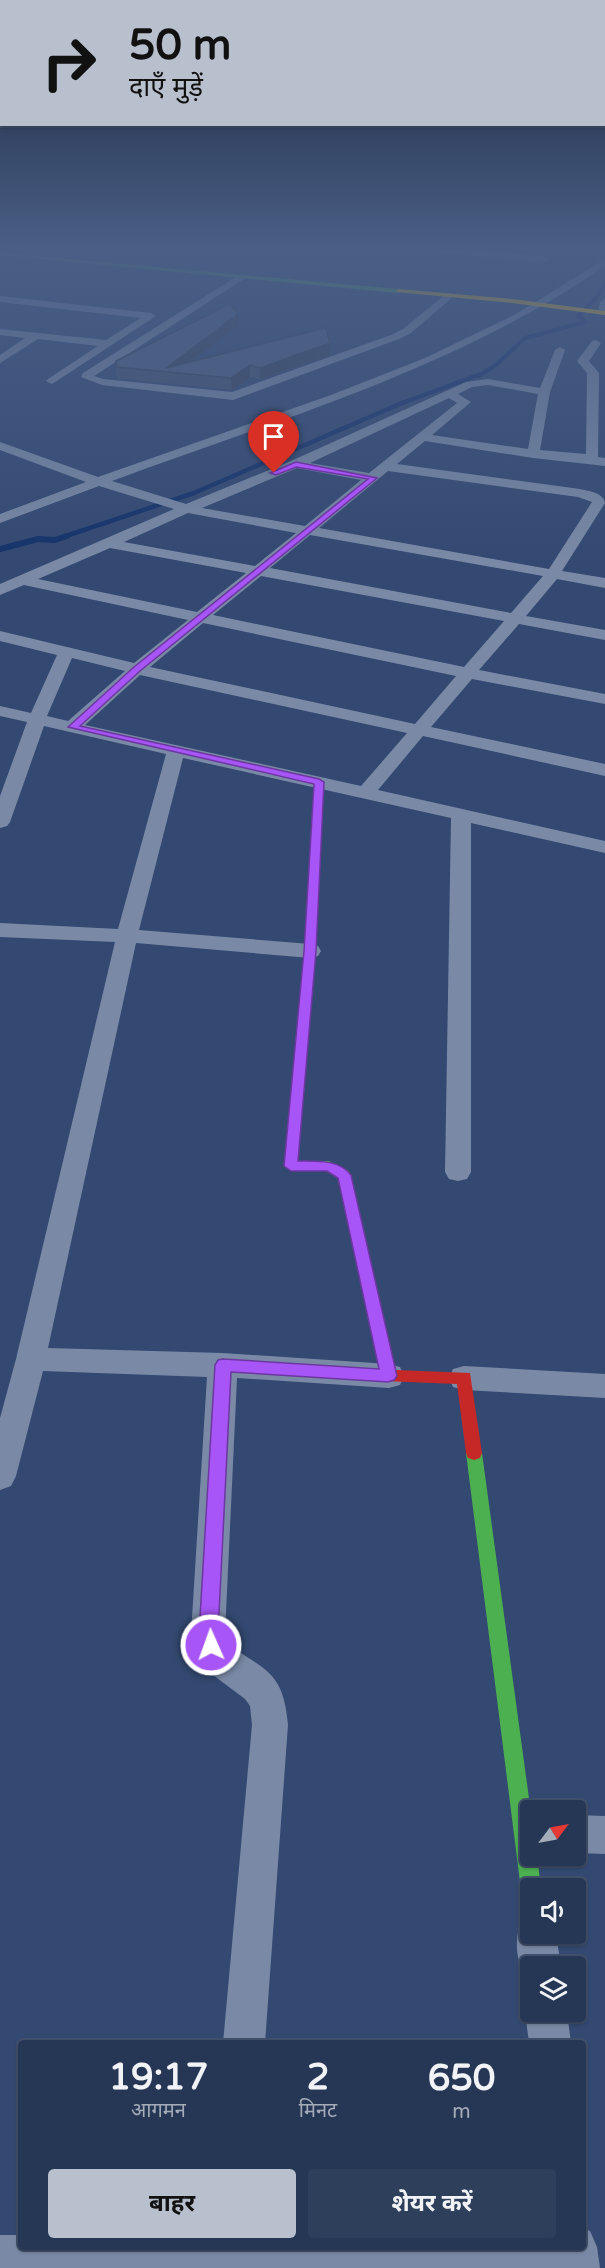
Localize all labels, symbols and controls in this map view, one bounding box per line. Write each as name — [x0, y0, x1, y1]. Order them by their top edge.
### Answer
text: 50 m — [129, 20, 231, 71]
icon: right — [30, 24, 108, 102]
text: दाएँ मुड़ें — [129, 71, 203, 104]
pin — [248, 411, 299, 473]
icon: arrive — [257, 420, 290, 453]
position arrow — [179, 1613, 243, 1677]
north arrow — [520, 1800, 586, 1866]
map controls — [520, 1800, 586, 2022]
button: sound — [520, 1878, 586, 1944]
button: layers — [520, 1956, 586, 2022]
text: 19:17 — [109, 2056, 208, 2099]
text: 2 — [307, 2056, 329, 2099]
text: 650 — [428, 2057, 495, 2100]
text: आगमन — [131, 2099, 186, 2123]
text: मिनट — [299, 2099, 337, 2123]
text: m — [452, 2100, 471, 2124]
button: बाहर — [48, 2169, 296, 2238]
button: शेयर करें — [308, 2169, 556, 2238]

